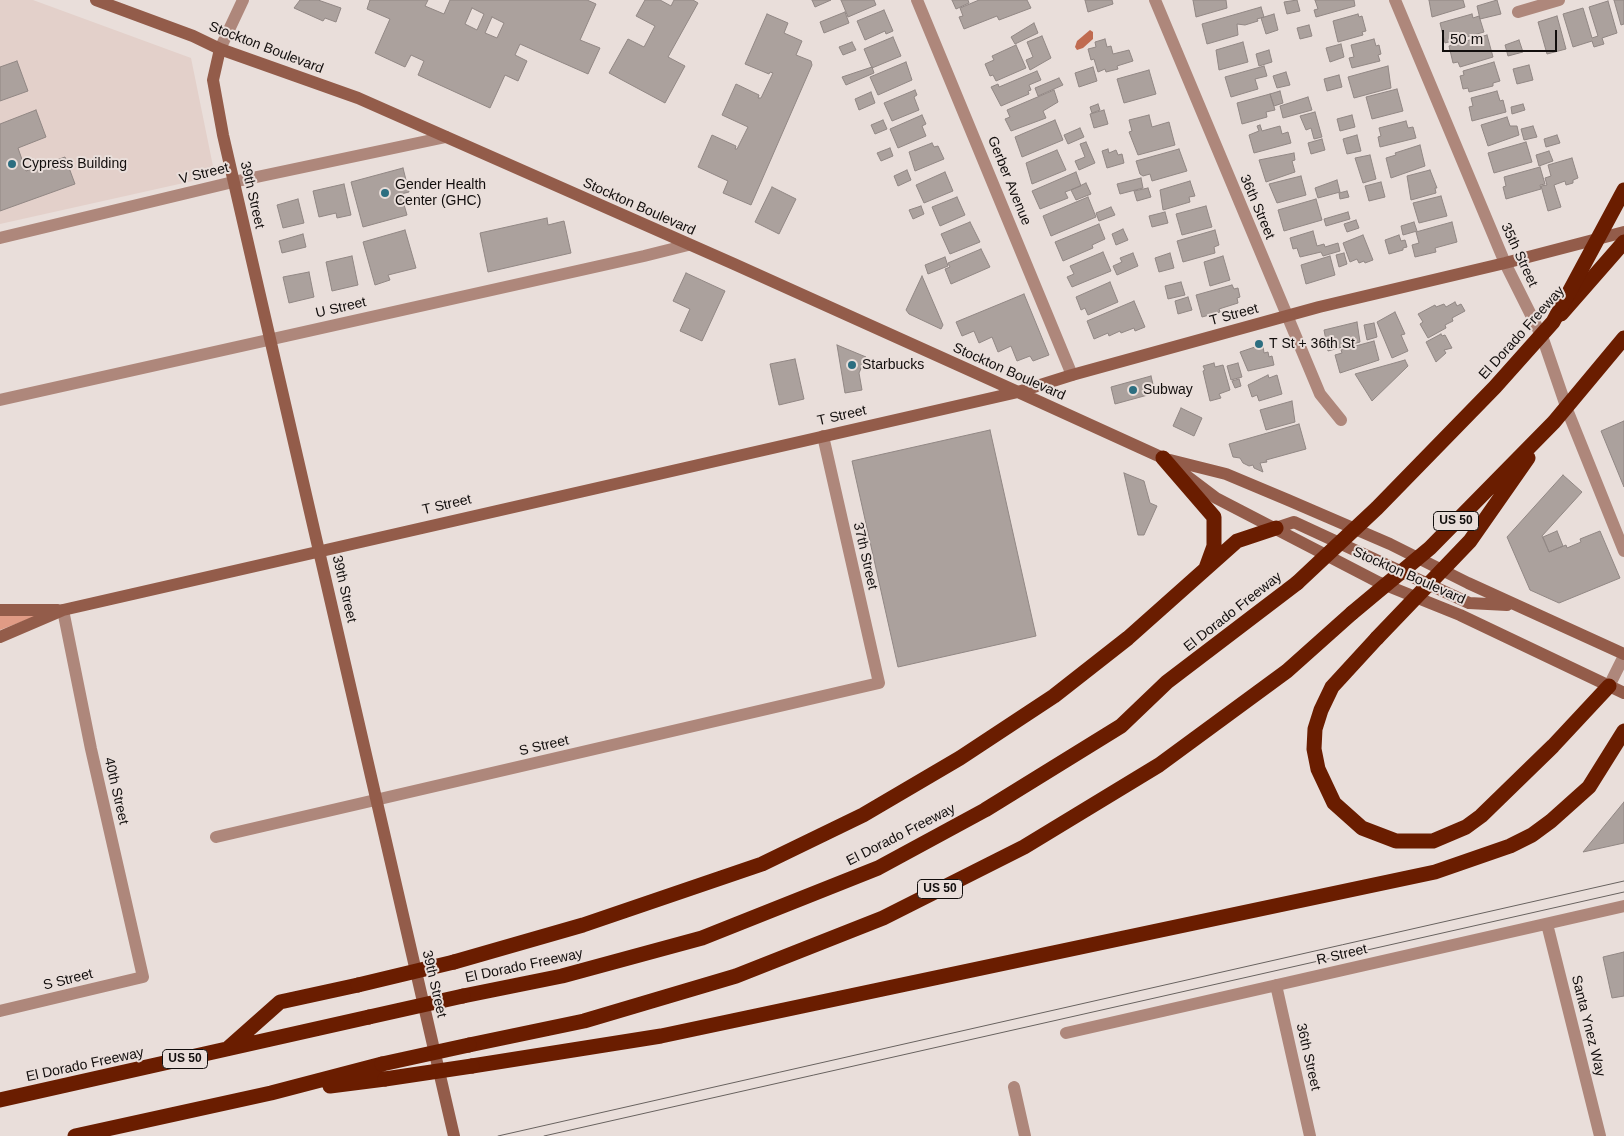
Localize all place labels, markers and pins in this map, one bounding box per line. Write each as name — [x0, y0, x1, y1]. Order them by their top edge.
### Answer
place label: Cypress Building — [22, 156, 127, 172]
marker: Cypress Building — [6, 158, 18, 170]
place label: Gender Health Center (GHC) — [395, 177, 486, 210]
marker: Gender Health Center (GHC) — [379, 187, 391, 199]
place label: T St + 36th St — [1269, 336, 1355, 352]
marker: T St + 36th St — [1253, 338, 1265, 350]
place label: Starbucks — [862, 357, 924, 373]
marker: Starbucks — [846, 359, 858, 371]
place label: Subway — [1143, 382, 1193, 398]
marker: Subway — [1127, 384, 1139, 396]

